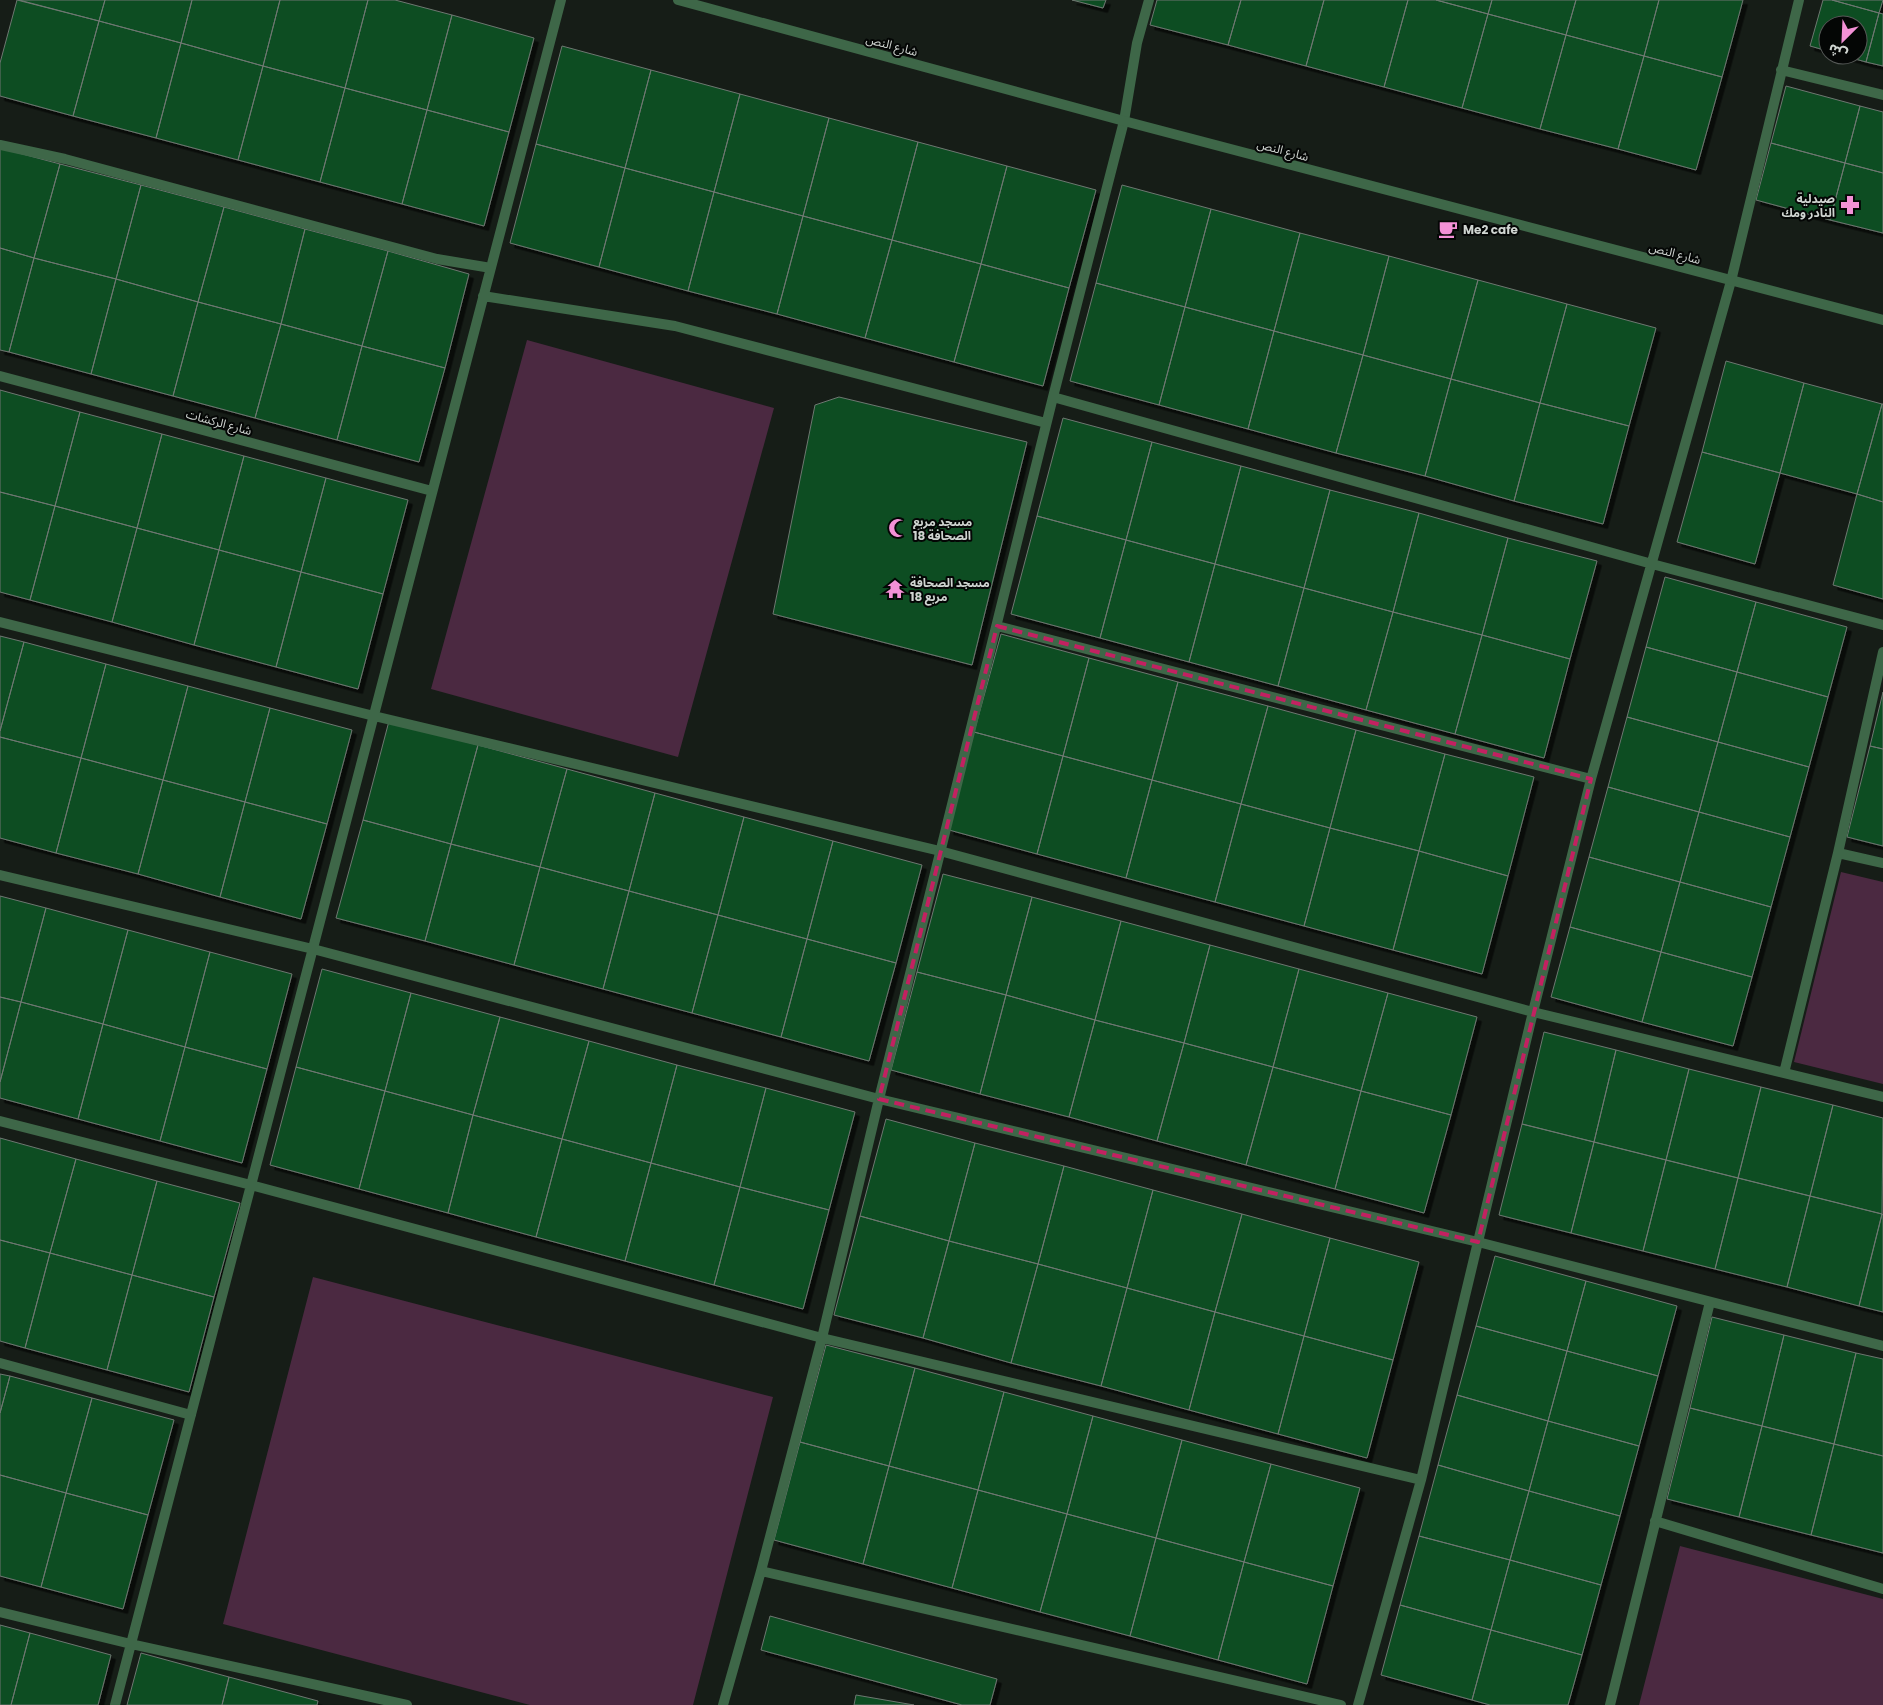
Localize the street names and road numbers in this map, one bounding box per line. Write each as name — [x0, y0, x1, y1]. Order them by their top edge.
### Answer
street label: شارع النص — [864, 30, 920, 61]
street label: شارع النص — [1255, 135, 1311, 166]
street label: شارع النص — [1647, 238, 1703, 269]
street label: شارع الركشات — [184, 405, 254, 440]

